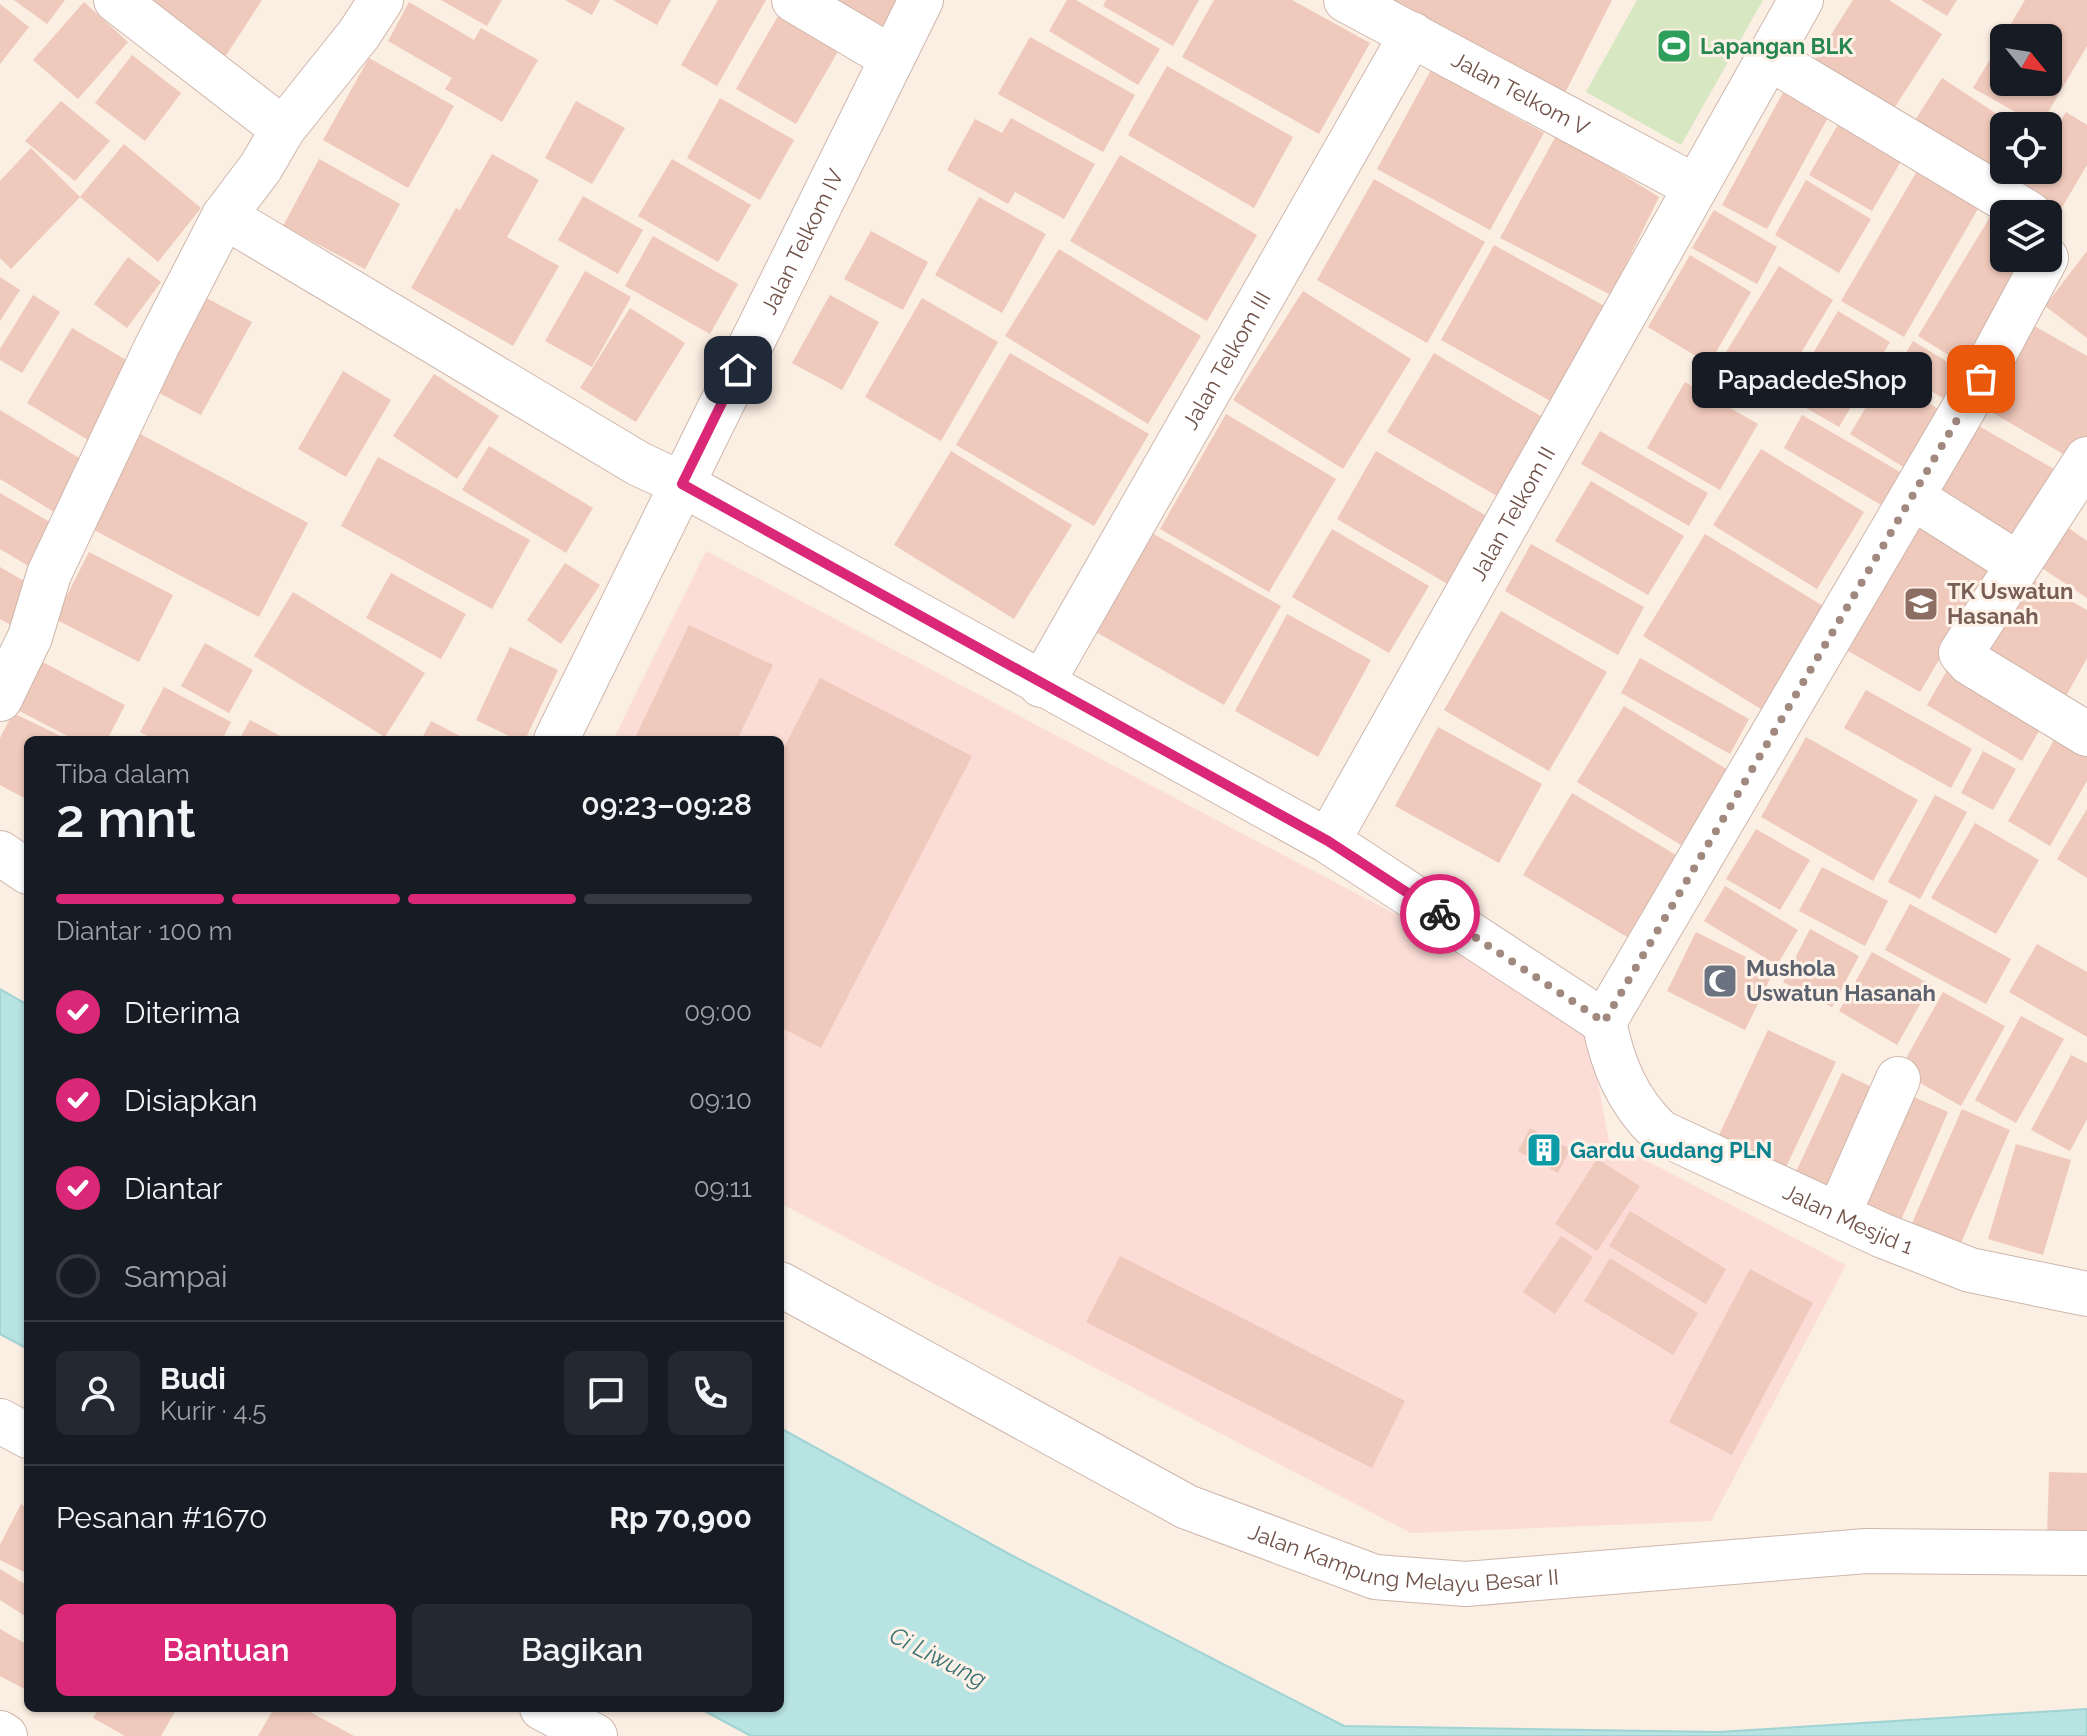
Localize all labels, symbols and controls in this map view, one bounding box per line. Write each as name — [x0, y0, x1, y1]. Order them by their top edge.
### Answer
north arrow — [1990, 24, 2062, 96]
map controls — [1990, 24, 2062, 272]
sports icon: Lapangan BLK — [1655, 27, 1693, 65]
place label: Lapangan BLK — [1700, 33, 1853, 59]
street label: Jalan Telkom V — [1447, 46, 1594, 141]
button: locate — [1990, 112, 2062, 184]
street label: Jalan Telkom IV — [755, 164, 849, 318]
button: layers — [1990, 200, 2062, 272]
street label: Jalan Telkom III — [1177, 287, 1276, 434]
pin — [704, 336, 772, 404]
pin — [1947, 345, 2015, 413]
icon: home — [716, 348, 760, 392]
callout: PapadedeShop — [1693, 351, 1933, 407]
icon: bag — [1959, 357, 2003, 401]
text: PapadedeShop — [1718, 365, 1906, 395]
street label: Jalan Telkom II — [1464, 442, 1560, 585]
place label: TK Uswatun Hasanah — [1947, 578, 2073, 629]
school or university icon: TK Uswatun Hasanah — [1902, 585, 1940, 623]
text: Tiba dalam — [56, 759, 190, 789]
text: 09:23–09:28 — [581, 787, 752, 822]
text: 2 mnt — [56, 788, 196, 849]
courier — [1400, 874, 1480, 954]
icon: bike — [1418, 892, 1462, 936]
text: Diantar · 100 m — [56, 916, 233, 946]
place label: Mushola Uswatun Hasanah — [1746, 955, 1936, 1006]
mosque icon: Mushola Uswatun Hasanah — [1701, 962, 1739, 1000]
icon: check — [56, 990, 100, 1034]
text: Diterima — [124, 995, 240, 1030]
text: 09:00 — [684, 997, 752, 1027]
icon: check — [56, 1078, 100, 1122]
text: Disiapkan — [124, 1083, 258, 1118]
text: 09:10 — [689, 1085, 752, 1115]
building icon: Gardu Gudang PLN — [1525, 1131, 1563, 1169]
place label: Gardu Gudang PLN — [1570, 1137, 1772, 1163]
icon: check — [56, 1166, 100, 1210]
text: Diantar — [124, 1171, 223, 1206]
text: 09:11 — [694, 1173, 752, 1203]
street label: Jalan Mesjid 1 — [1779, 1178, 1917, 1259]
text: Sampai — [124, 1259, 228, 1294]
button: person — [56, 1351, 140, 1435]
button: chat — [564, 1351, 648, 1435]
button: phone — [668, 1351, 752, 1435]
text: Budi — [160, 1361, 226, 1396]
text: Kurir · 4.5 — [160, 1396, 266, 1426]
text: Pesanan #1670 — [56, 1500, 267, 1535]
text: Rp 70,900 — [609, 1500, 752, 1535]
street label: Jalan Kampung Melayu Besar II — [1245, 1518, 1560, 1597]
button: Bantuan — [56, 1604, 396, 1696]
button: Bagikan — [412, 1604, 752, 1696]
water label: Ci Liwung — [885, 1620, 991, 1694]

